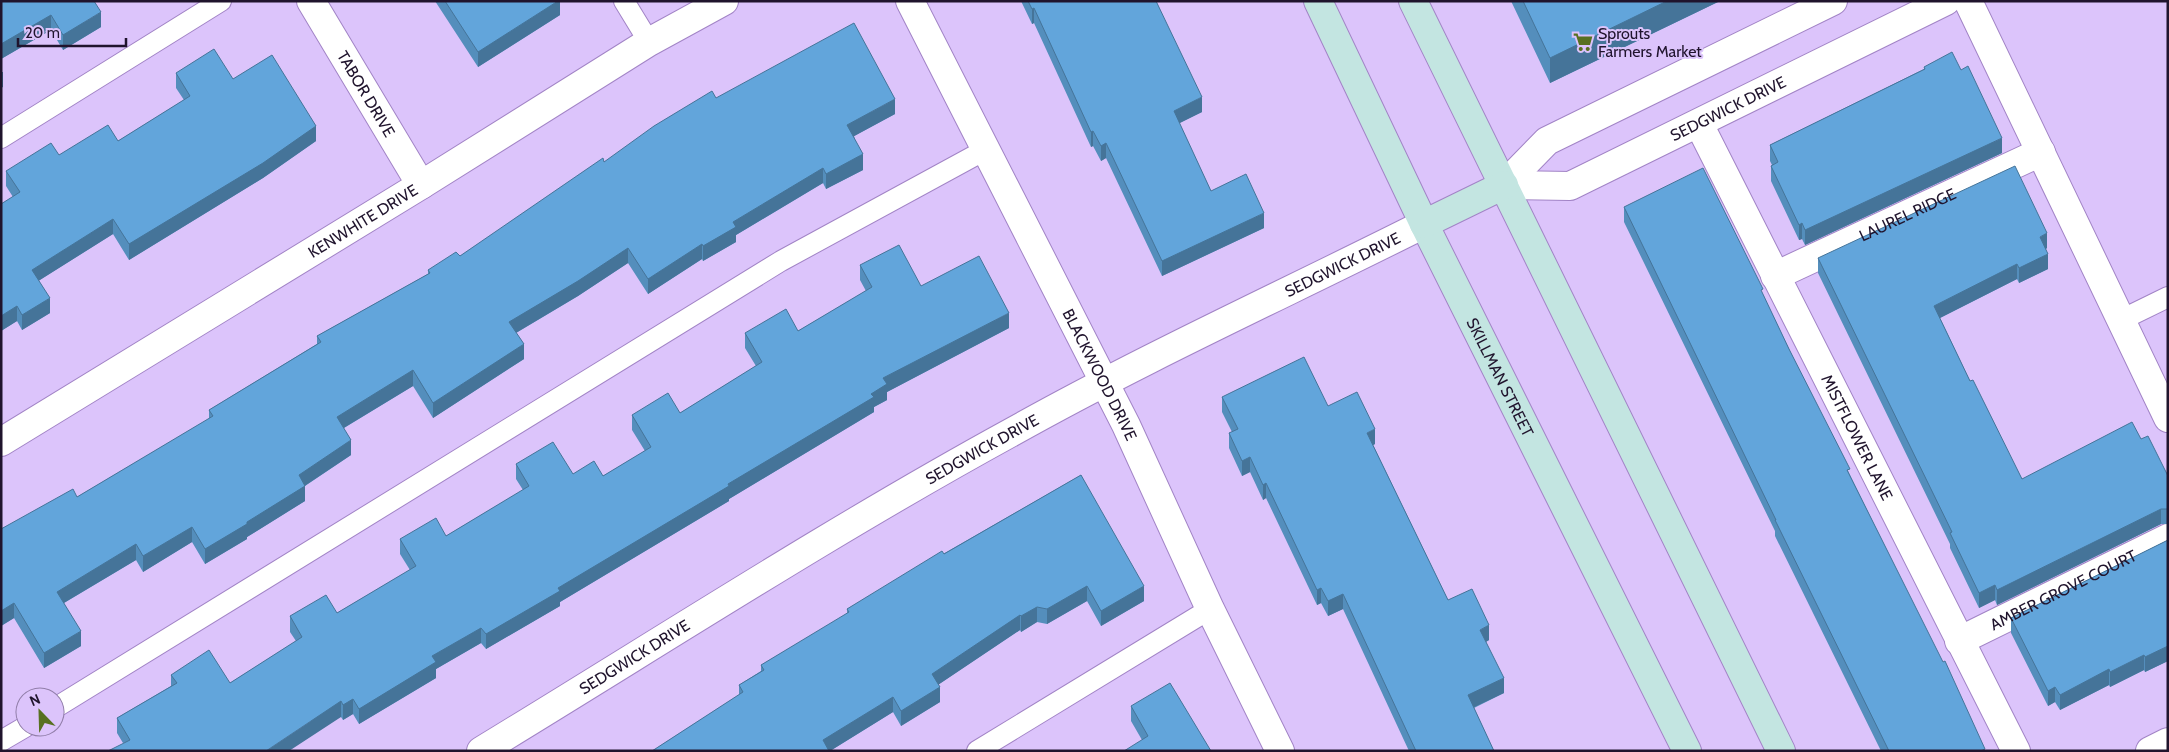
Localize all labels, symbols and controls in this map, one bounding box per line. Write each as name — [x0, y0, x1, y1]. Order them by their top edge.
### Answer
scale bar — [18, 15, 125, 47]
text: 20 m — [25, 24, 60, 42]
place label: Sprouts Farmers Market — [1598, 24, 1702, 61]
supermarket icon: Sprouts Farmers Market — [1572, 31, 1594, 53]
street label: TABOR DRIVE — [333, 47, 399, 140]
street label: SEDGWICK DRIVE — [1667, 72, 1789, 145]
street label: KENWHITE DRIVE — [304, 180, 421, 261]
street label: LAUREL RIDGE — [1856, 184, 1959, 245]
street label: SEDGWICK DRIVE — [1281, 228, 1403, 301]
street label: BLACKWOOD DRIVE — [1059, 305, 1141, 443]
street label: SKILLMAN STREET — [1463, 315, 1538, 440]
street label: MISTFLOWER LANE — [1818, 371, 1897, 503]
street label: SEDGWICK DRIVE — [922, 410, 1042, 488]
street label: AMBER GROVE COURT — [1987, 545, 2140, 634]
street label: SEDGWICK DRIVE — [575, 615, 693, 698]
north arrow — [15, 687, 65, 737]
text: N — [27, 690, 43, 710]

